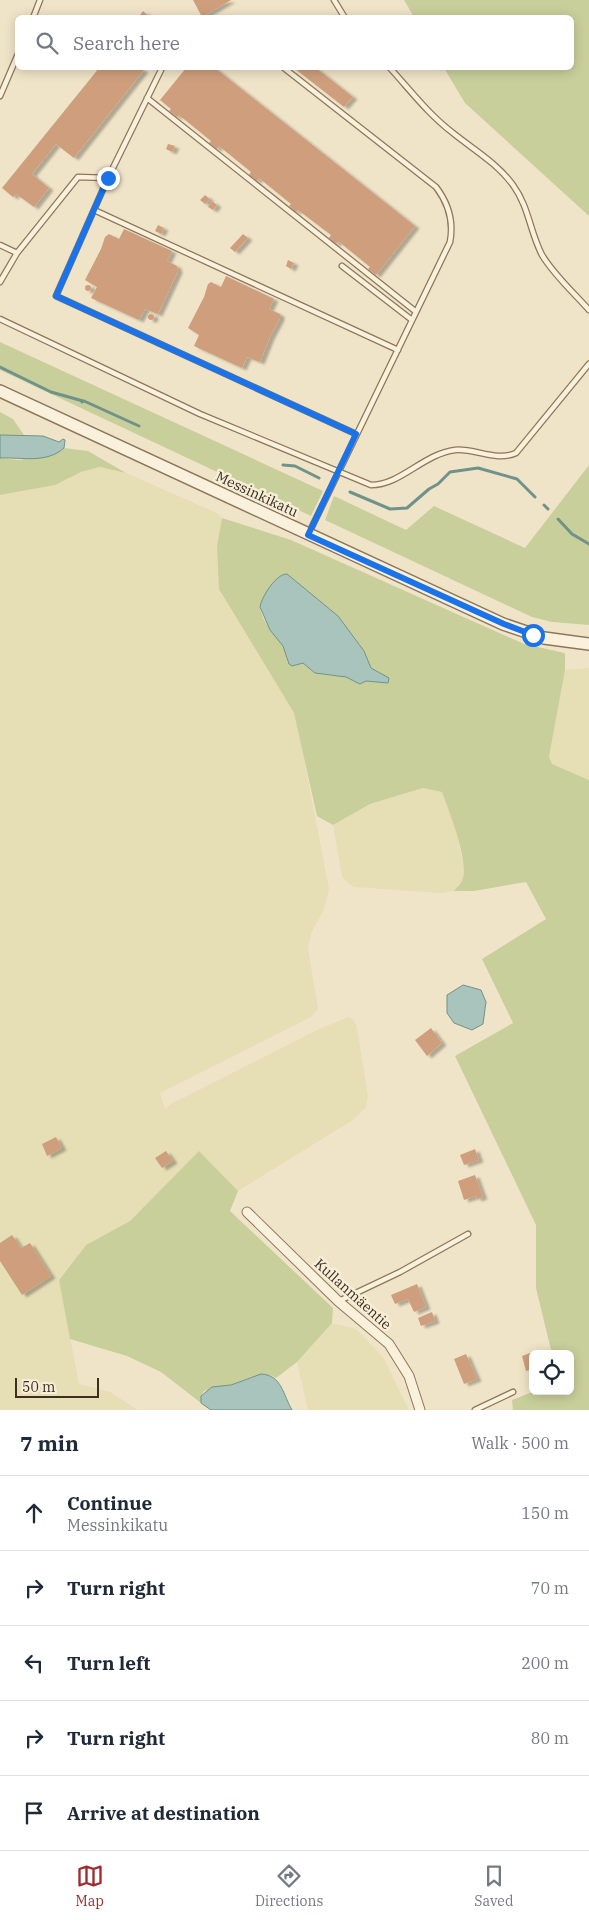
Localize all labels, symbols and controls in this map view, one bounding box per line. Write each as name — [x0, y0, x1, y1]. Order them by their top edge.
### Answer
search box — [15, 15, 574, 70]
icon: search — [33, 29, 61, 57]
text: Search here — [73, 31, 180, 55]
route end — [97, 167, 120, 190]
street label: Messinkikatu — [213, 467, 301, 521]
route start — [522, 624, 545, 647]
street label: Kullanmäentie — [311, 1255, 395, 1333]
map controls — [529, 1350, 574, 1395]
button: locate — [529, 1350, 574, 1395]
scale bar — [15, 1375, 99, 1398]
text: 50 m — [22, 1378, 55, 1396]
text: 7 min — [20, 1429, 79, 1457]
text: Walk · 500 m — [471, 1433, 569, 1453]
text: Continue — [67, 1491, 152, 1515]
icon: ahead — [20, 1499, 48, 1527]
text: 150 m — [521, 1503, 569, 1523]
text: Messinkikatu — [67, 1515, 168, 1535]
icon: right — [20, 1574, 48, 1602]
text: Turn right — [67, 1576, 165, 1600]
text: 70 m — [531, 1578, 569, 1598]
icon: left — [20, 1649, 48, 1677]
text: Turn left — [67, 1651, 150, 1675]
text: 200 m — [521, 1653, 569, 1673]
icon: right — [20, 1724, 48, 1752]
text: Turn right — [67, 1726, 165, 1750]
text: 80 m — [531, 1728, 569, 1748]
icon: arrive — [20, 1799, 48, 1827]
text: Arrive at destination — [67, 1801, 260, 1825]
tab: Map — [76, 1862, 104, 1910]
tab: Directions — [255, 1862, 323, 1910]
tab: Saved — [474, 1862, 513, 1910]

